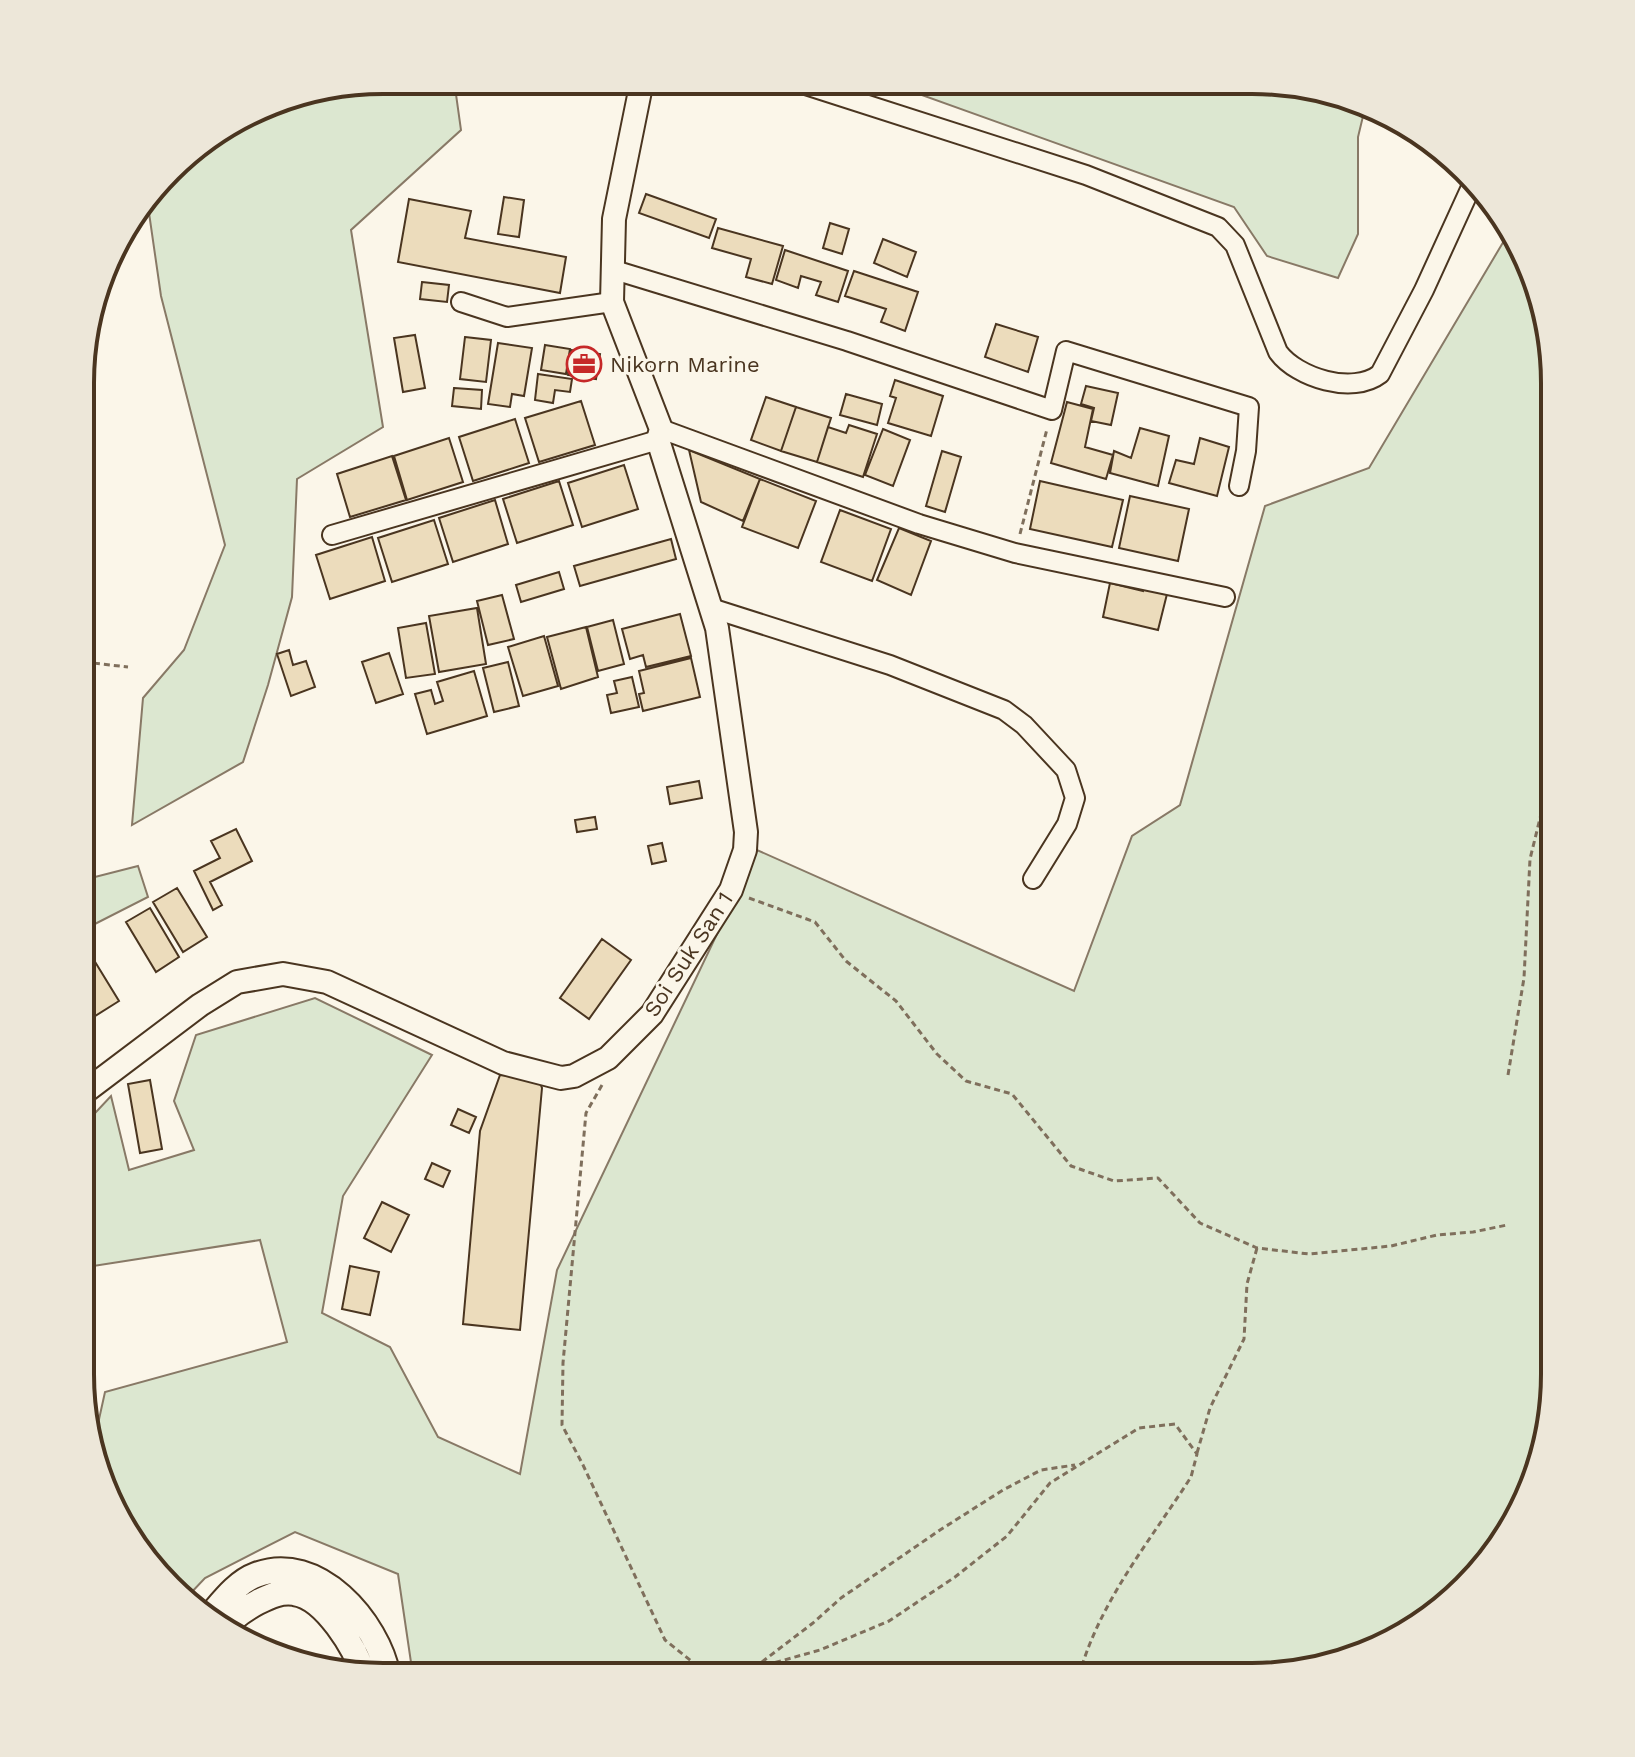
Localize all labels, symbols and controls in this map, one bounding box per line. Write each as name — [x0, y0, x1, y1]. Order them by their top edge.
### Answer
office icon: Nikorn Marine — [565, 345, 603, 383]
place label: Nikorn Marine — [610, 352, 760, 377]
street label: Soi Suk San 1 — [639, 887, 738, 1021]

